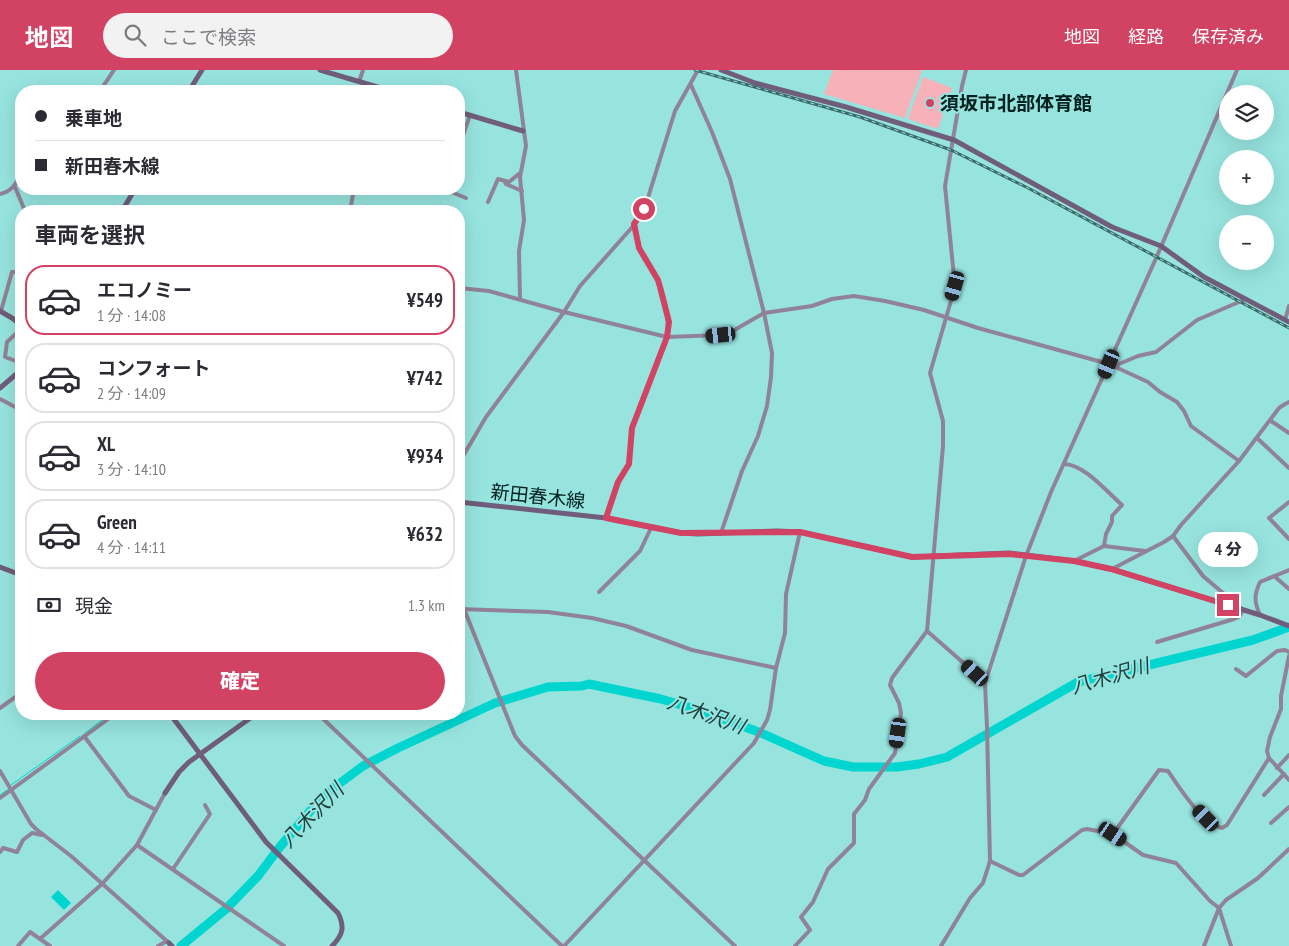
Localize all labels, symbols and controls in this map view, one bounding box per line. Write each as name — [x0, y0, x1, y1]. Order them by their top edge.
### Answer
search box — [103, 13, 453, 58]
icon: search — [121, 21, 149, 49]
text: 地図 — [25, 22, 73, 53]
text: ここで検索 — [161, 25, 256, 49]
text: 地図 — [1064, 25, 1100, 48]
text: 経路 — [1128, 25, 1164, 48]
text: 保存済み — [1192, 25, 1264, 48]
map controls — [1219, 85, 1274, 270]
button: layers — [1219, 85, 1274, 140]
place label: 須坂市北部体育館 — [940, 91, 1092, 115]
marker: 須坂市北部体育館 — [924, 97, 936, 109]
text: 乗車地 — [65, 106, 122, 130]
button: + — [1219, 150, 1274, 205]
text: 新田春木線 — [65, 154, 160, 178]
route start — [633, 198, 655, 220]
button: − — [1219, 215, 1274, 270]
text: 車両を選択 — [35, 221, 145, 249]
car — [943, 270, 966, 302]
icon: car — [37, 278, 82, 323]
text: エコノミー — [97, 278, 192, 302]
text: ¥549 — [407, 288, 443, 312]
text: 1 分 · 14:08 — [97, 305, 166, 325]
car — [705, 326, 736, 344]
car — [1096, 347, 1121, 381]
icon: car — [37, 356, 82, 401]
text: コンフォート — [97, 356, 210, 380]
text: ¥742 — [407, 366, 443, 390]
text: 2 分 · 14:09 — [97, 383, 166, 403]
text: XL — [97, 432, 115, 456]
icon: car — [37, 434, 82, 479]
text: ¥934 — [407, 444, 443, 468]
text: 3 分 · 14:10 — [97, 459, 166, 479]
street label: 新田春木線 — [489, 479, 587, 513]
text: Green — [97, 510, 137, 534]
icon: car — [37, 512, 82, 557]
text: ¥632 — [407, 522, 443, 546]
callout: 4 分 — [1198, 532, 1258, 568]
text: 4 分 · 14:11 — [97, 537, 166, 557]
text: 4 分 — [1215, 539, 1241, 559]
icon: cash — [35, 591, 63, 619]
text: 現金 — [75, 594, 113, 618]
route end — [1217, 594, 1239, 616]
text: 1.3 km — [408, 595, 445, 615]
button: 確定 — [35, 652, 445, 710]
water label: 八木沢川 — [1068, 652, 1154, 700]
car — [958, 657, 991, 689]
water label: 八木沢川 — [664, 689, 750, 740]
car — [888, 717, 907, 749]
water label: 八木沢川 — [275, 776, 351, 853]
car — [1190, 802, 1221, 834]
car — [1096, 819, 1129, 849]

